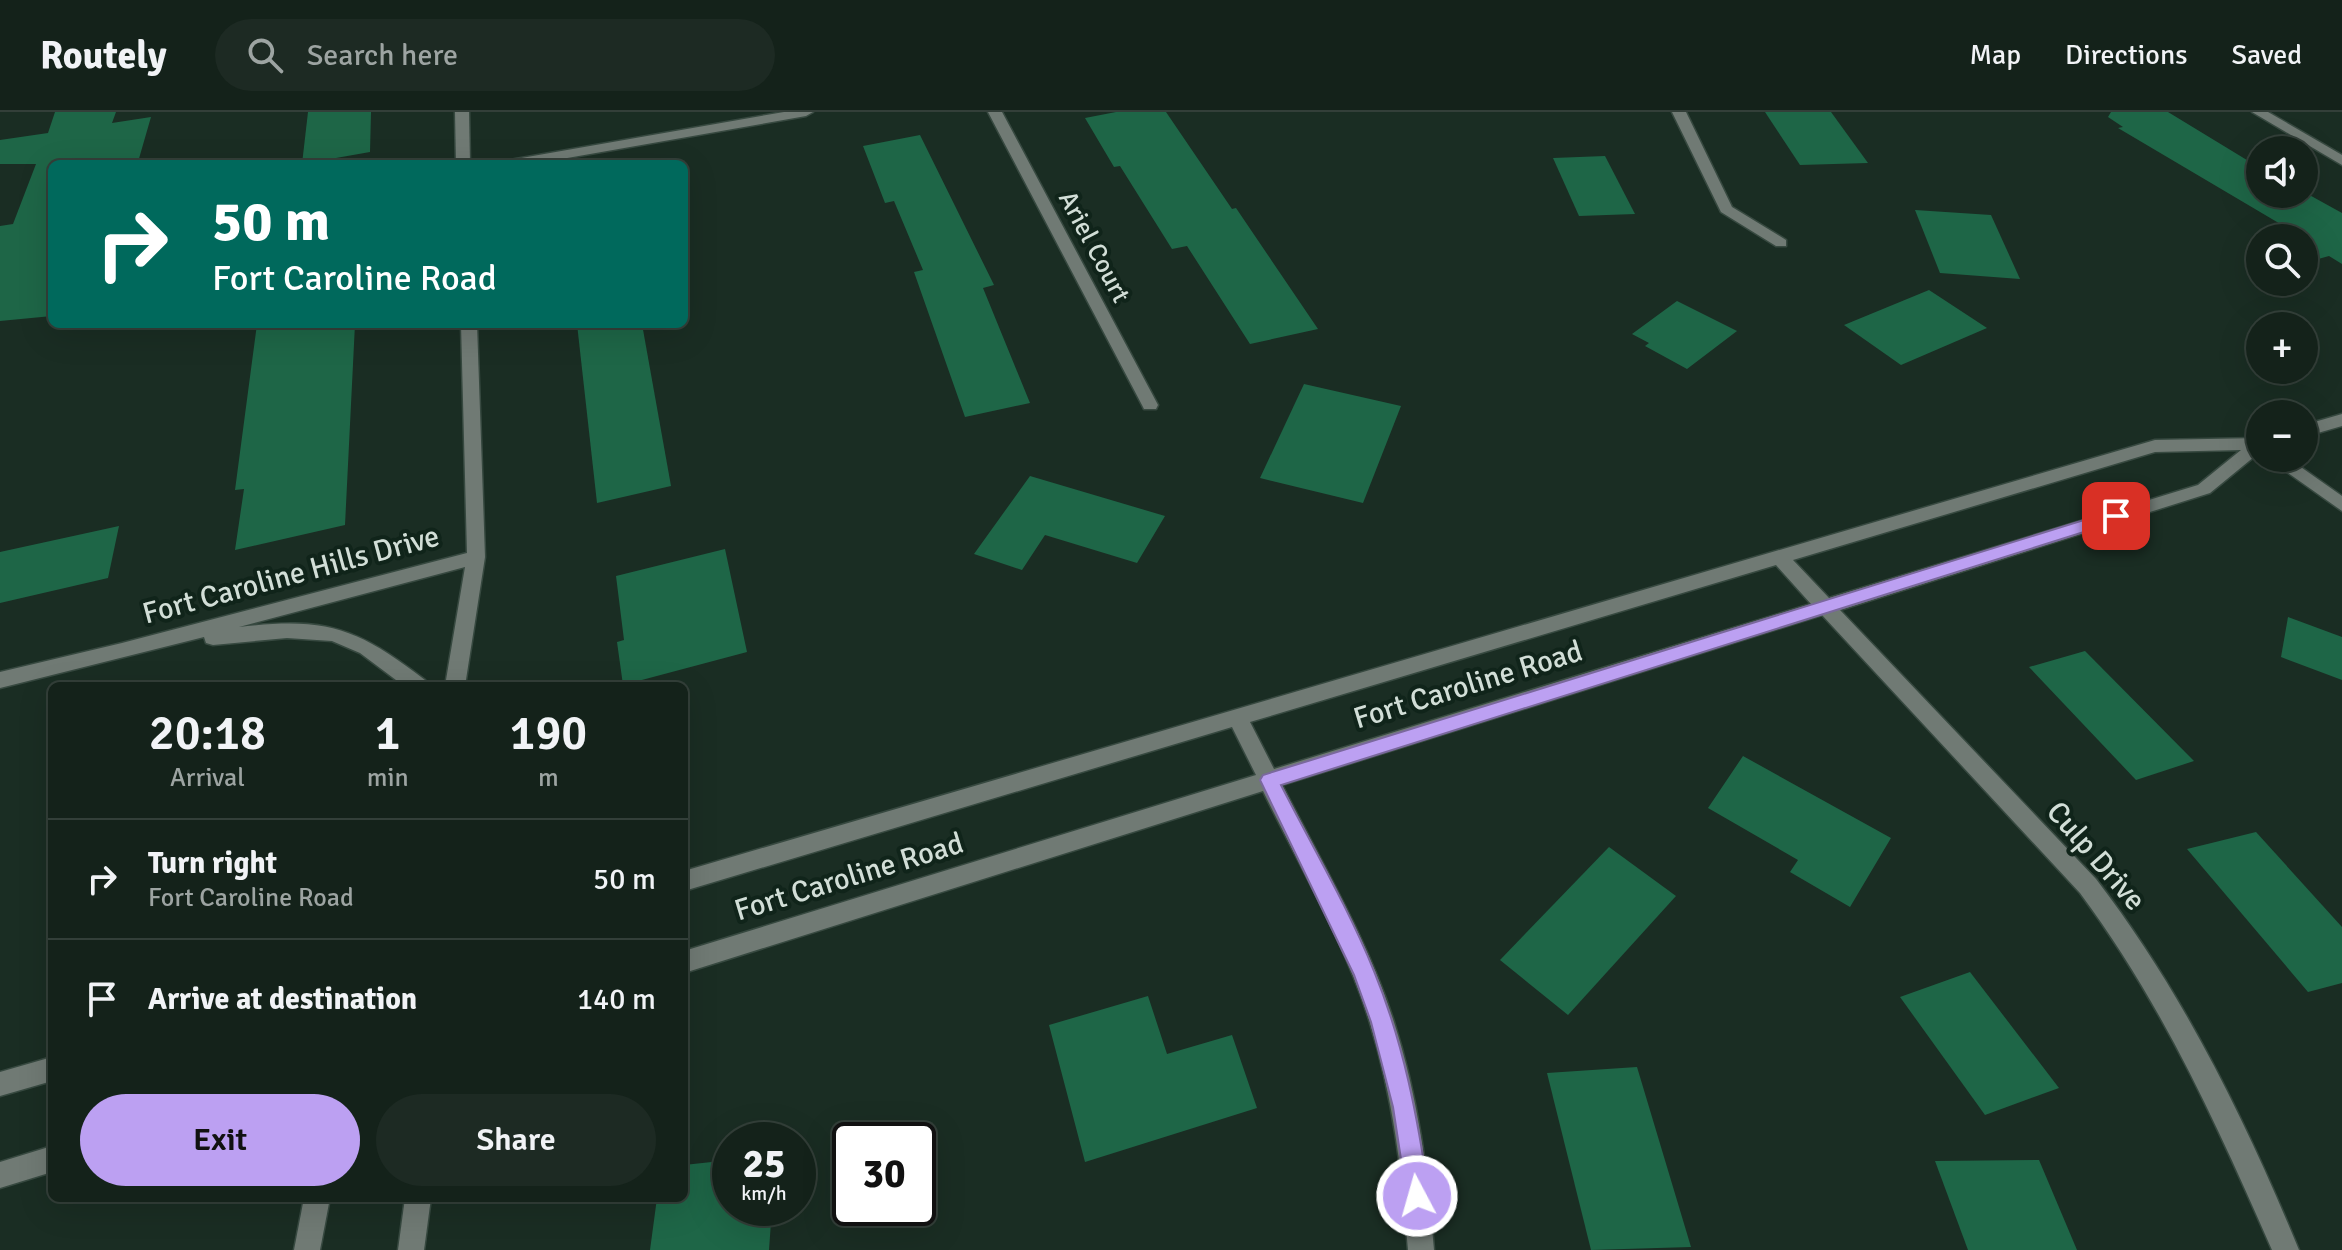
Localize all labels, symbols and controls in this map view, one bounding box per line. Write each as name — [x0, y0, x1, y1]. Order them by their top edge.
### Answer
search box — [215, 19, 775, 91]
text: Routely — [40, 32, 167, 79]
icon: search — [243, 33, 287, 77]
text: Search here — [307, 37, 458, 74]
text: Map — [1969, 38, 2021, 72]
text: Directions — [2065, 38, 2187, 72]
text: Saved — [2231, 38, 2302, 72]
map controls — [2246, 136, 2318, 472]
button: sound — [2246, 136, 2318, 208]
street label: Ariel Court — [1051, 186, 1137, 308]
text: 50 m — [212, 187, 330, 256]
icon: right — [80, 192, 184, 296]
button: search — [2246, 224, 2318, 296]
text: Fort Caroline Road — [212, 256, 497, 301]
button: + — [2246, 312, 2318, 384]
button: − — [2246, 400, 2318, 472]
pin — [2082, 482, 2150, 550]
icon: arrive — [2094, 494, 2138, 538]
street label: Fort Caroline Hills Drive — [139, 518, 443, 632]
street label: Fort Caroline Road — [1349, 633, 1587, 737]
text: 20:18 — [149, 704, 266, 763]
text: 1 — [375, 704, 401, 763]
text: 190 — [509, 704, 587, 763]
text: Arrival — [170, 762, 245, 794]
text: min — [367, 762, 409, 794]
text: m — [538, 762, 559, 794]
street label: Culp Drive — [2038, 794, 2154, 918]
street label: Fort Caroline Road — [730, 825, 968, 929]
text: Turn right — [148, 845, 277, 882]
icon: right — [80, 857, 124, 901]
text: 50 m — [593, 861, 656, 898]
text: Fort Caroline Road — [148, 882, 354, 914]
icon: arrive — [80, 977, 124, 1021]
text: Arrive at destination — [148, 981, 417, 1018]
text: 140 m — [577, 981, 656, 1018]
button: Exit — [80, 1094, 360, 1186]
button: Share — [376, 1094, 656, 1186]
speed limit sign: 30 — [832, 1122, 936, 1226]
text: 25 — [742, 1139, 786, 1189]
position arrow — [1375, 1154, 1459, 1238]
text: km/h — [741, 1181, 787, 1206]

